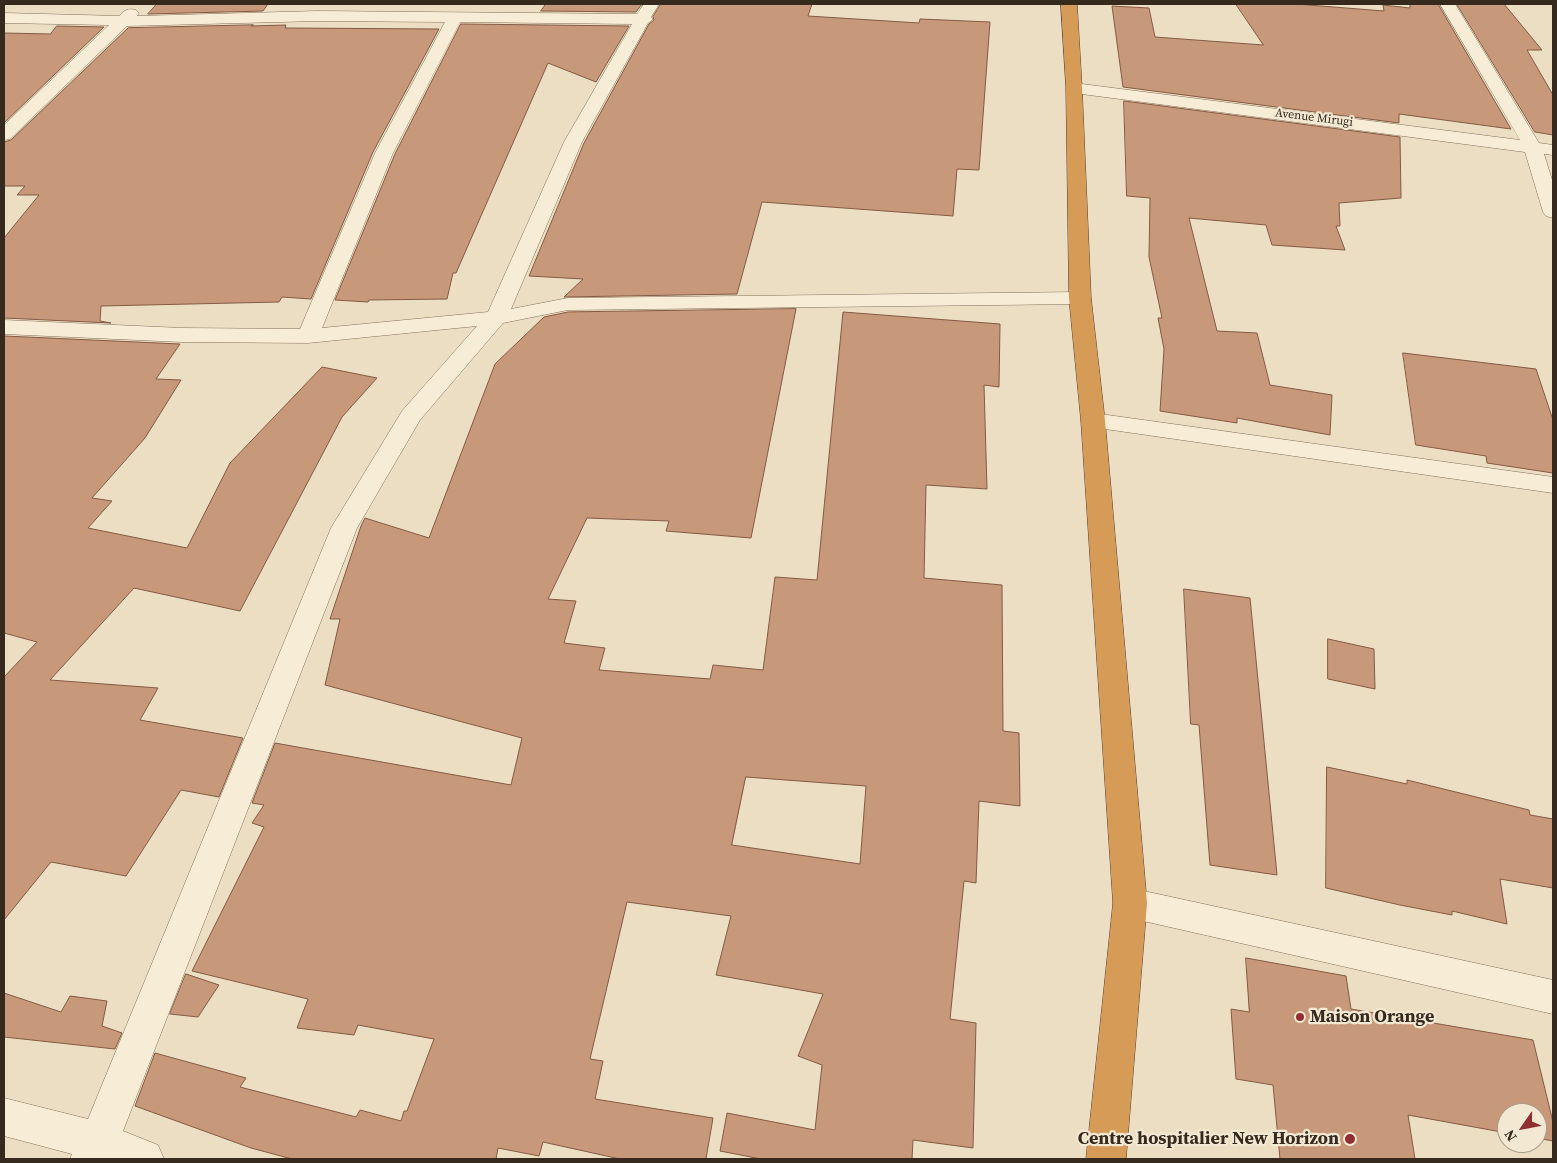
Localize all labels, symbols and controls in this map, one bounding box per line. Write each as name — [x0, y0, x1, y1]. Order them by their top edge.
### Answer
street label: Avenue Mirugi — [1274, 106, 1354, 130]
place label: Maison Orange — [1310, 1006, 1434, 1028]
marker: Maison Orange — [1294, 1011, 1306, 1023]
north arrow — [1497, 1103, 1547, 1153]
text: N — [1499, 1126, 1521, 1145]
place label: Centre hospitalier New Horizon — [1078, 1128, 1339, 1150]
marker: Centre hospitalier New Horizon — [1343, 1132, 1357, 1146]

